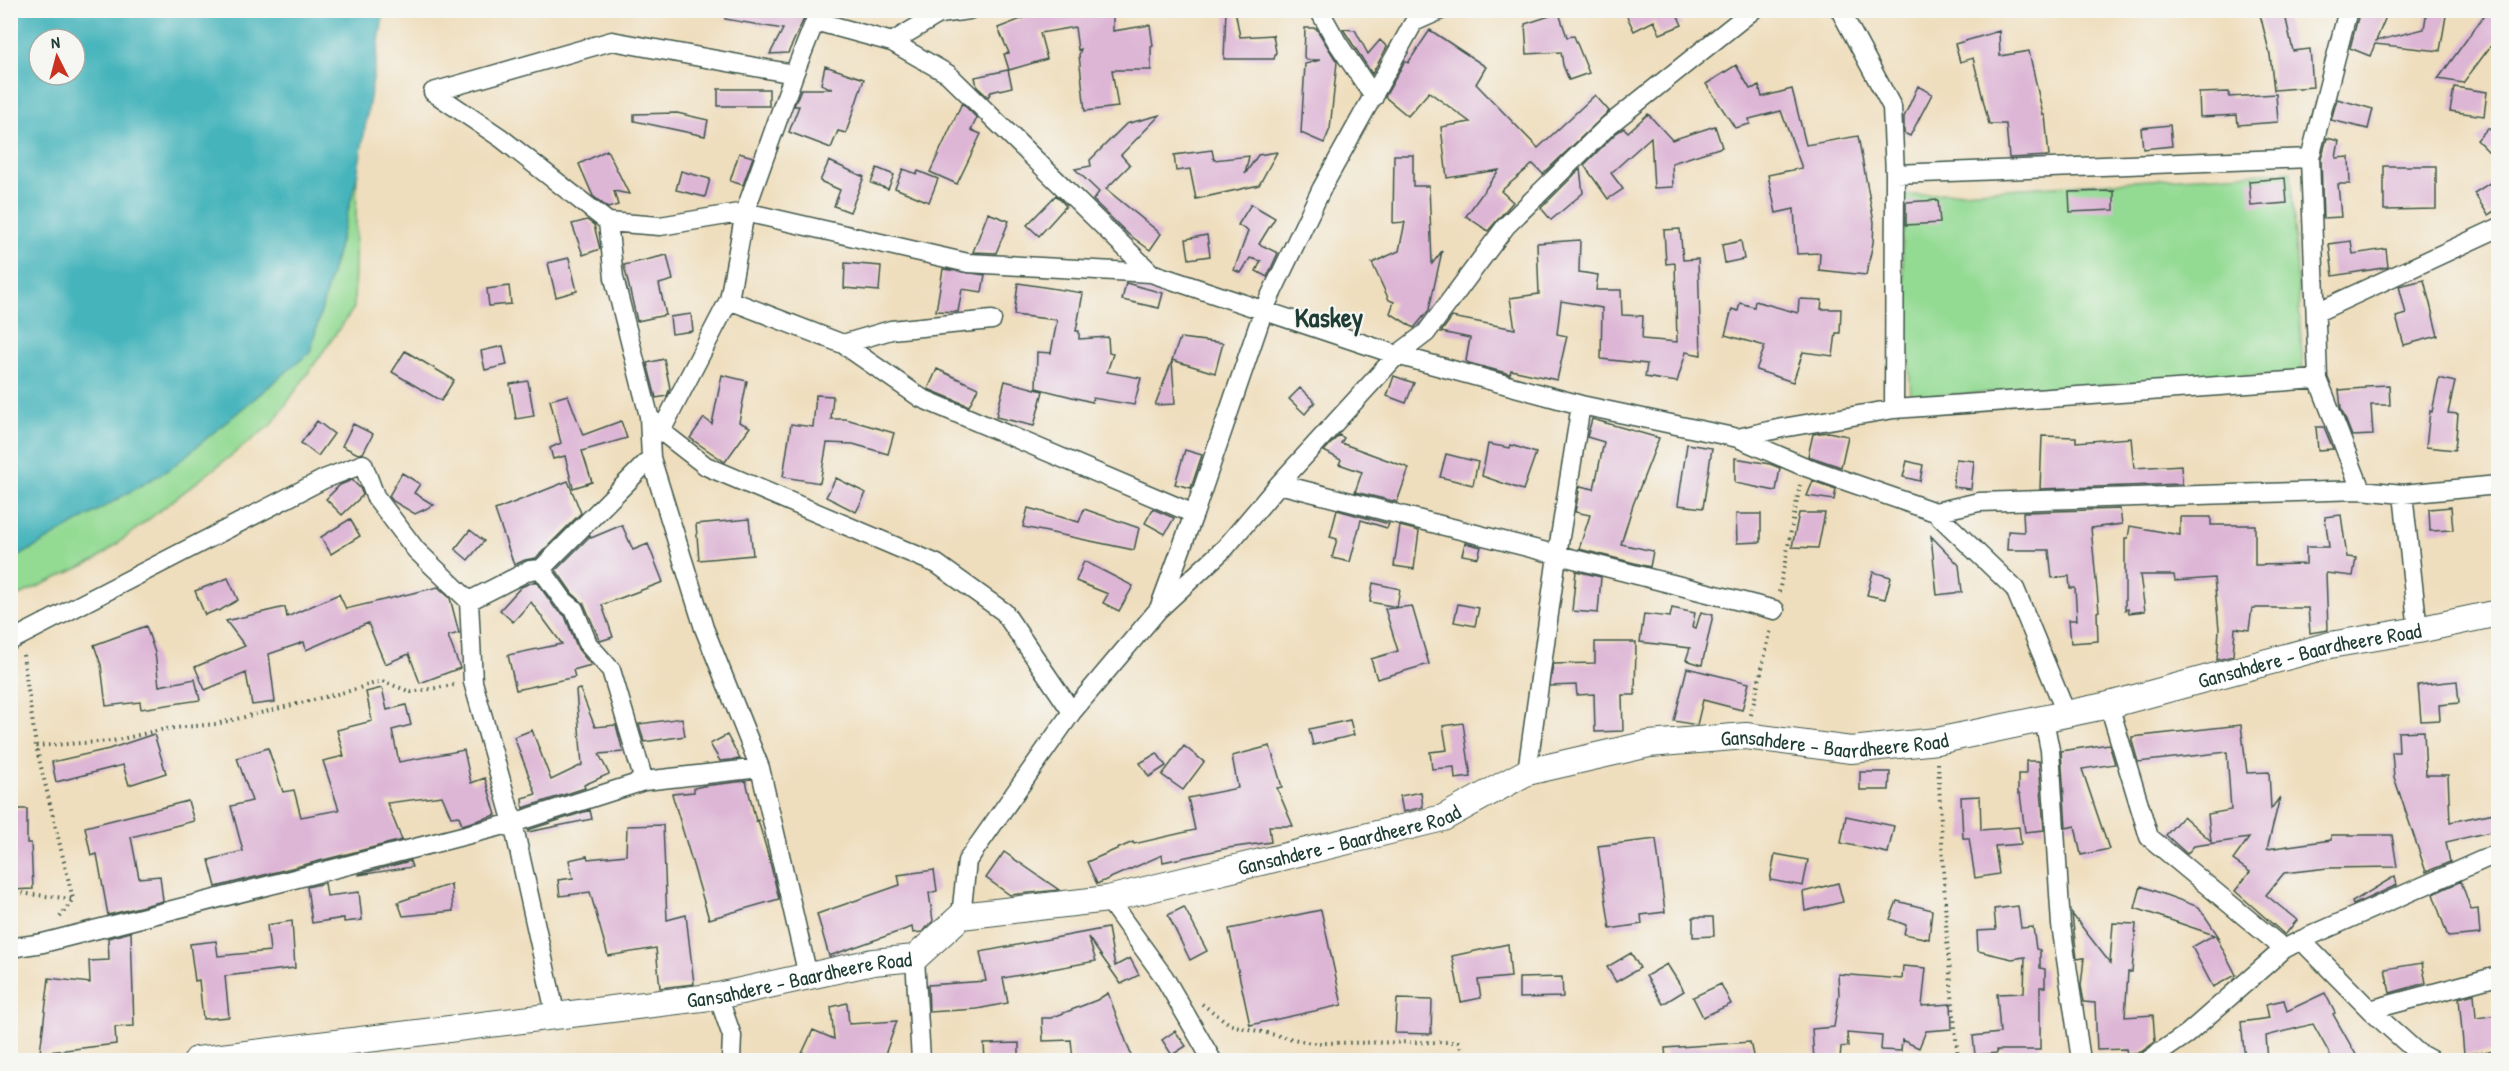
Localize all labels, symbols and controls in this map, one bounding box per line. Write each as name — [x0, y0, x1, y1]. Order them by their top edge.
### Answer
north arrow — [27, 27, 87, 87]
text: N — [50, 31, 61, 53]
district label: Kaskey — [1295, 299, 1364, 337]
street label: Gansahdere - Baardheere Road — [2194, 615, 2423, 695]
street label: Gansahdere - Baardheere Road — [1719, 721, 1951, 764]
street label: Gansahdere - Baardheere Road — [1234, 797, 1466, 882]
street label: Gansahdere - Baardheere Road — [685, 944, 913, 1014]

